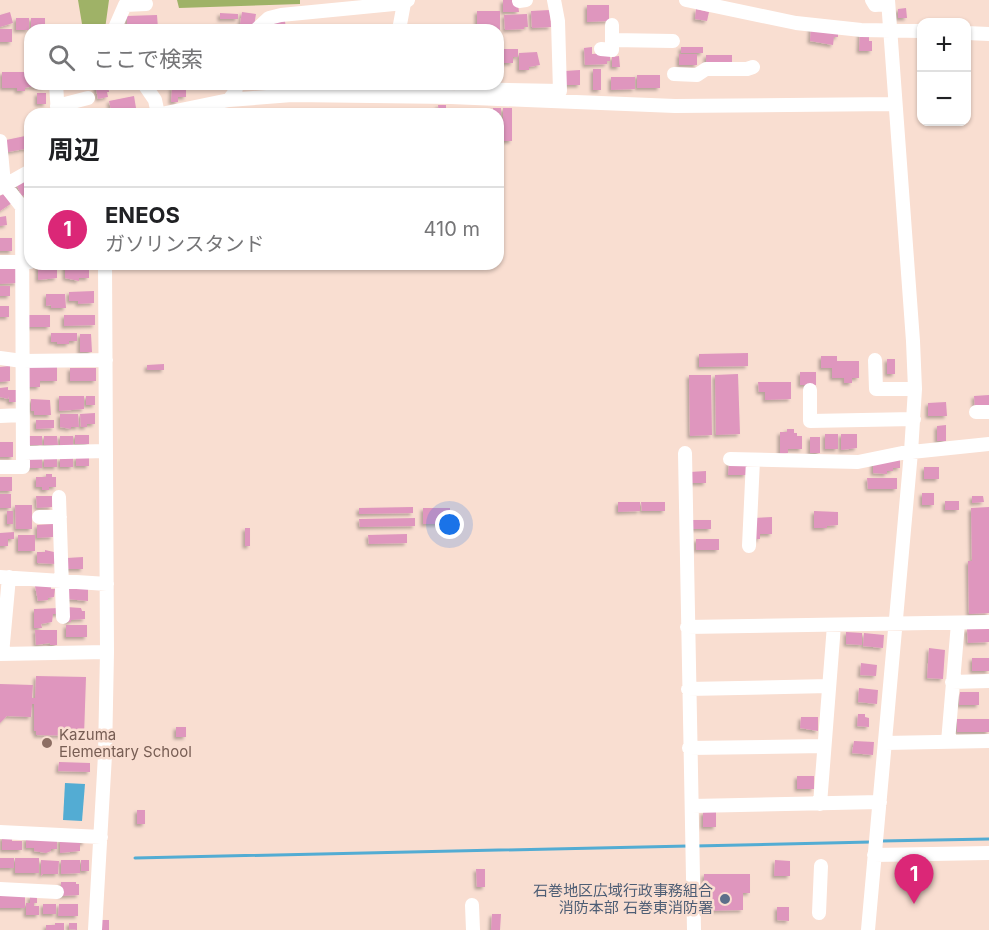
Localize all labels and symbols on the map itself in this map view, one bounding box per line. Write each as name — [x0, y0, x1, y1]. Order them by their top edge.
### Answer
your location — [435, 510, 464, 539]
place label: Kazuma Elementary School — [59, 725, 192, 761]
marker: Kazuma Elementary School — [40, 736, 54, 750]
pin: 1 — [894, 854, 934, 904]
place label: 石巻地区広域行政事務組合 消防本部 石巻東消防署 — [533, 881, 713, 917]
marker: 石巻地区広域行政事務組合 消防本部 石巻東消防署 — [718, 892, 732, 906]

